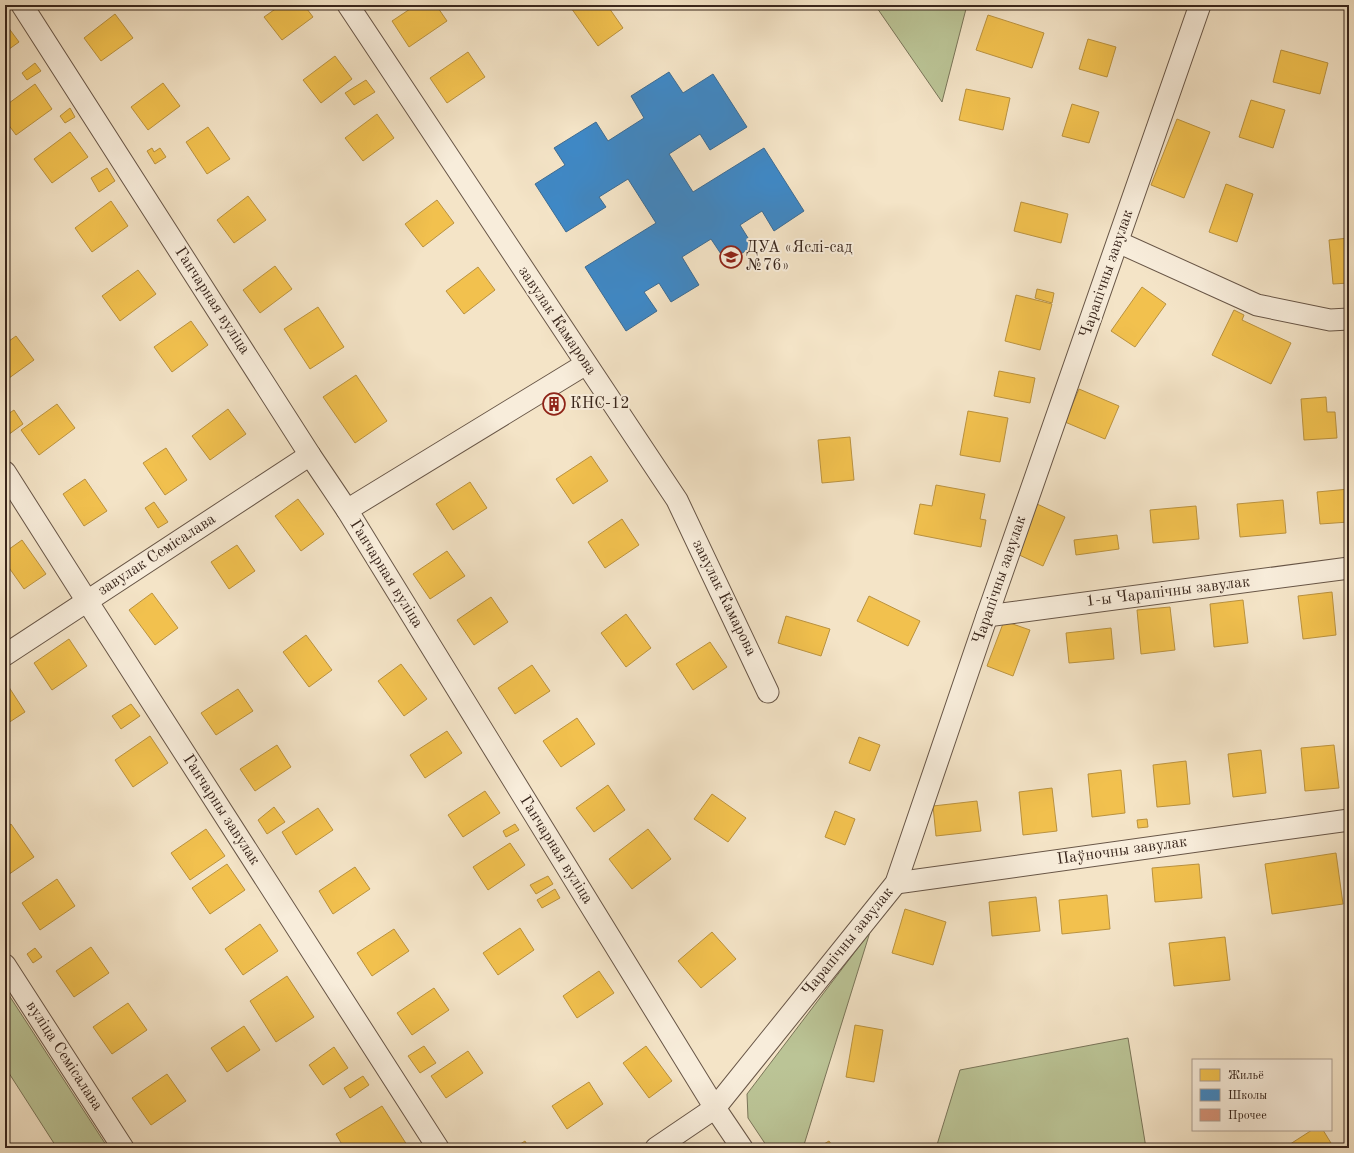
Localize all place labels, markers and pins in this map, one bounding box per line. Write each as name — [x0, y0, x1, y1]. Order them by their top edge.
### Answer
place label: ДУА «Яслі-сад №76» — [746, 240, 852, 274]
school or university icon: ДУА «Яслі-сад №76» — [718, 244, 744, 270]
building icon: КНС-12 — [541, 391, 567, 417]
place label: КНС-12 — [570, 396, 629, 412]

